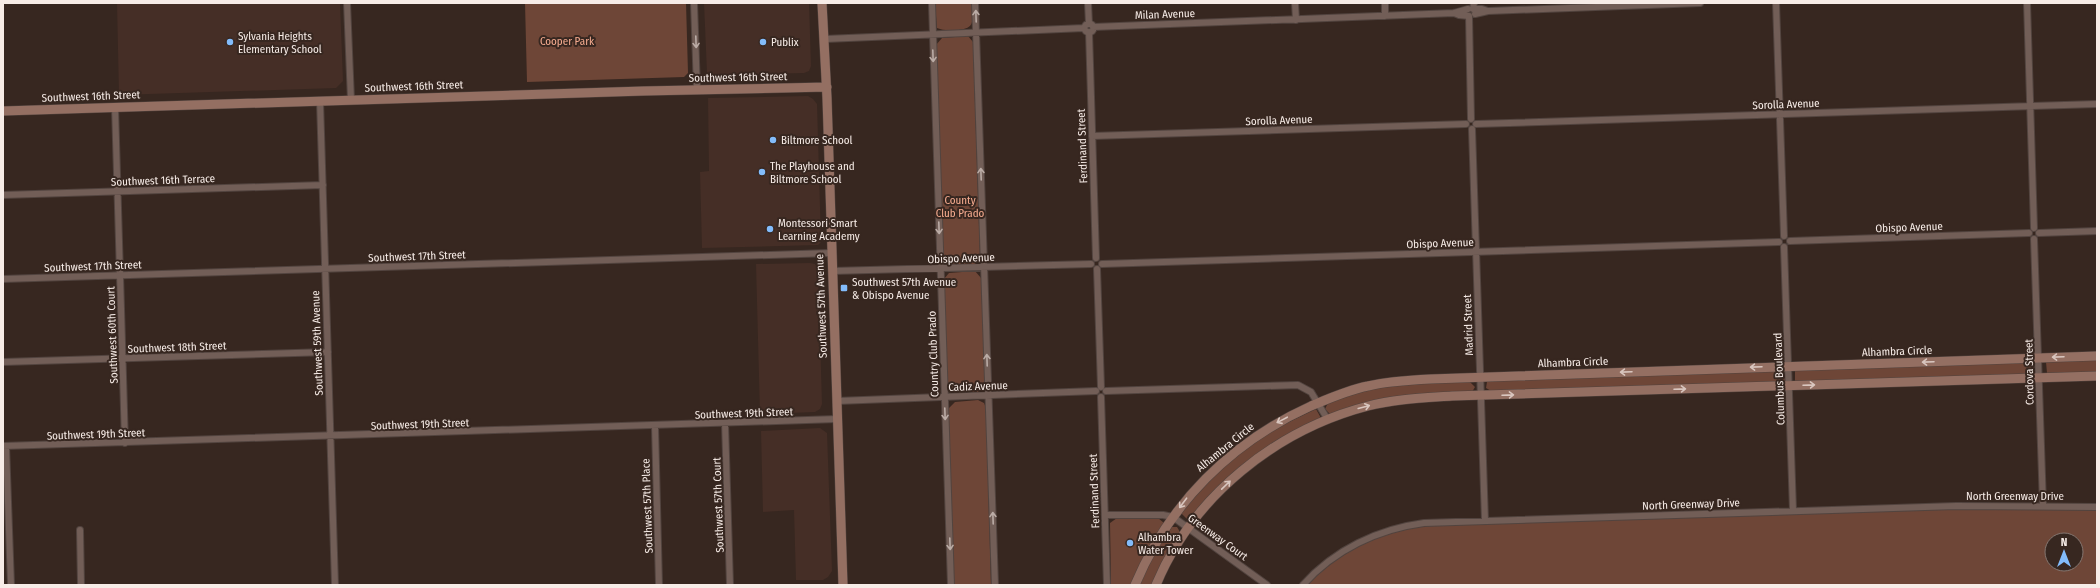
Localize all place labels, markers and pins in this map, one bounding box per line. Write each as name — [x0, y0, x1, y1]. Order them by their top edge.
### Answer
place label: Sylvania Heights Elementary School — [238, 30, 322, 56]
place label: Publix — [771, 36, 799, 49]
marker: Sylvania Heights Elementary School — [225, 37, 235, 47]
marker: Publix — [758, 37, 768, 47]
place label: Biltmore School — [781, 134, 853, 147]
marker: Biltmore School — [768, 135, 778, 145]
place label: The Playhouse and Biltmore School — [770, 160, 855, 186]
marker: The Playhouse and Biltmore School — [757, 167, 767, 177]
place label: Montessori Smart Learning Academy — [778, 217, 860, 243]
marker: Montessori Smart Learning Academy — [765, 224, 775, 234]
place label: Southwest 57th Avenue & Obispo Avenue — [852, 276, 956, 302]
marker: Southwest 57th Avenue & Obispo Avenue — [839, 283, 849, 293]
place label: Alhambra Water Tower — [1138, 531, 1194, 557]
marker: Alhambra Water Tower — [1125, 538, 1135, 548]

